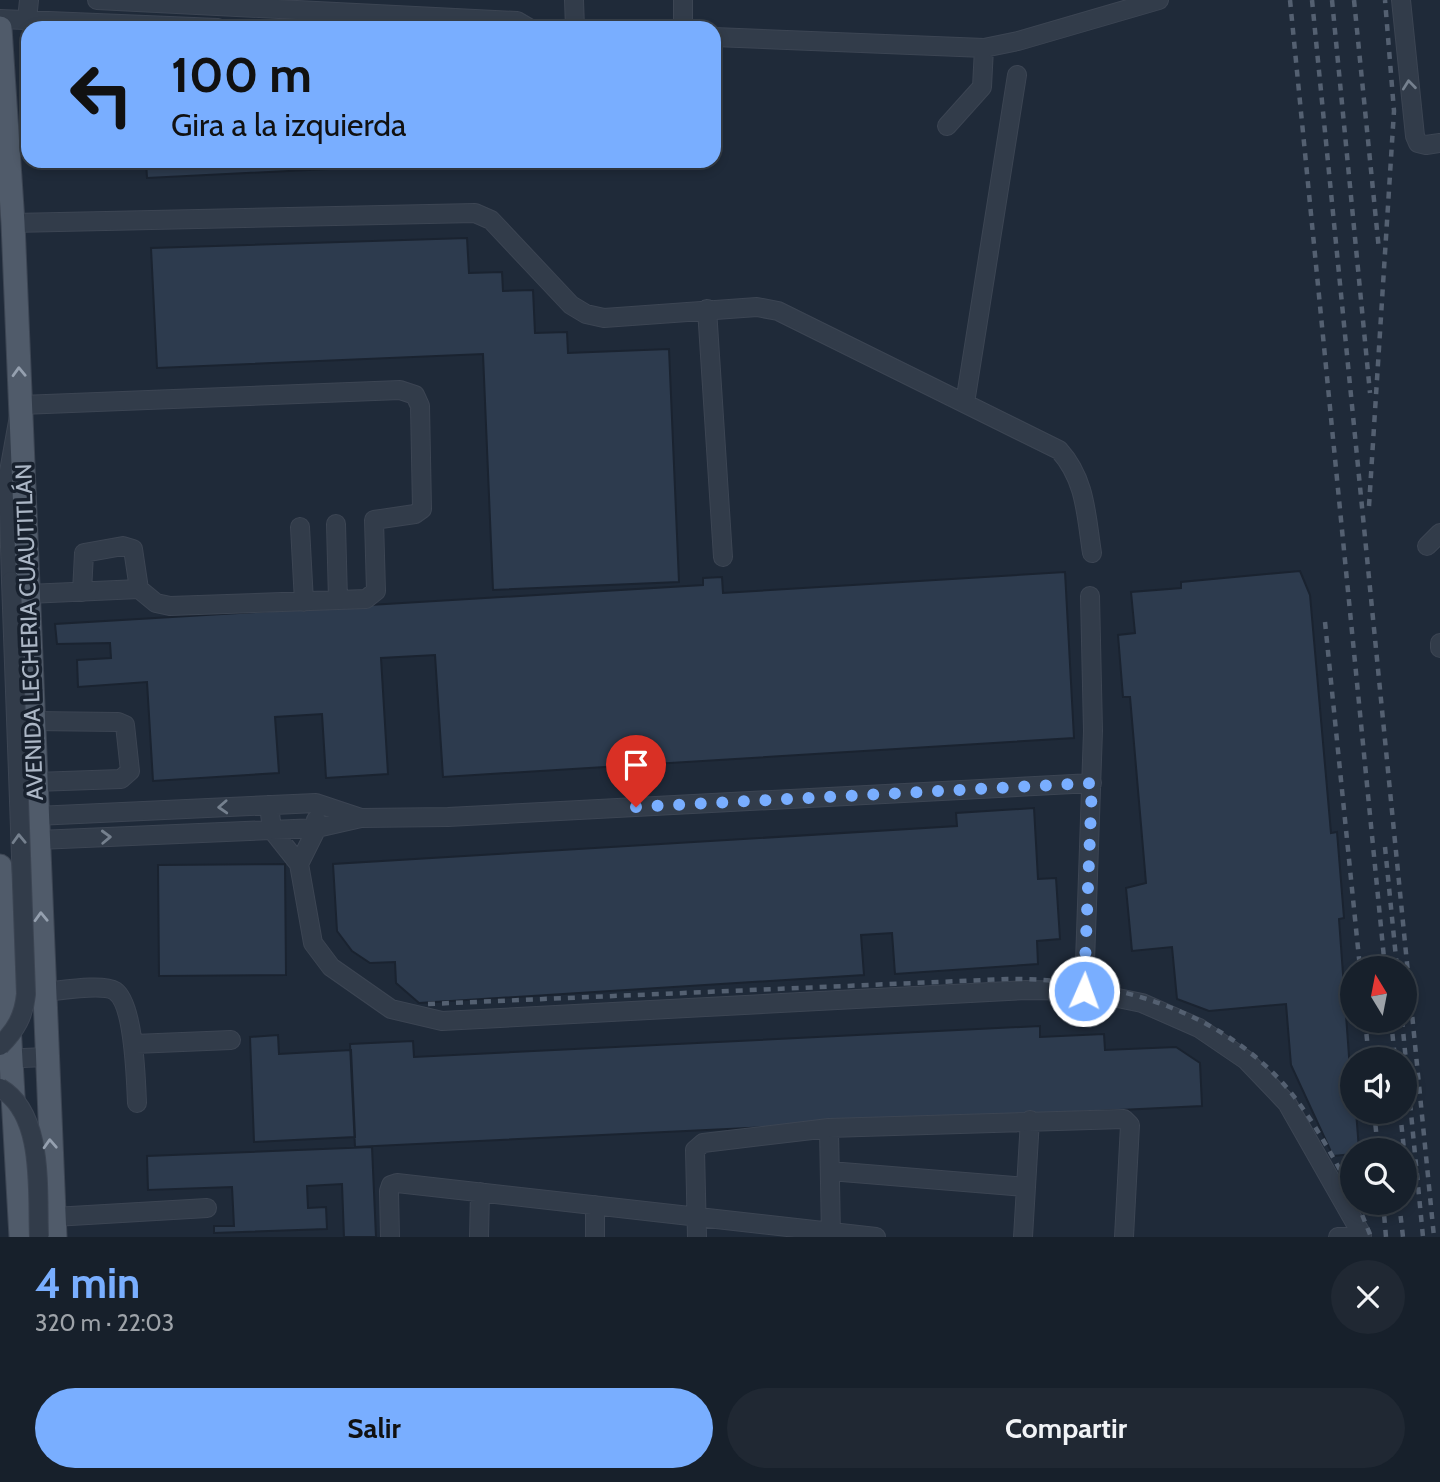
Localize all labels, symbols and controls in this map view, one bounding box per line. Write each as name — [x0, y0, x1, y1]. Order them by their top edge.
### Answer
text: 100 m — [171, 45, 312, 104]
icon: left — [56, 49, 147, 140]
one-way arrow — [1402, 79, 1417, 90]
text: Gira a la izquierda — [171, 105, 406, 144]
one-way arrow — [12, 366, 27, 377]
street label: AVENIDA LECHERIA CUAUTITLÁN — [8, 463, 49, 801]
pin — [606, 735, 666, 807]
icon: arrive — [617, 746, 655, 784]
one-way arrow — [217, 800, 228, 815]
one-way arrow — [101, 829, 112, 844]
one-way arrow — [12, 833, 27, 844]
one-way arrow — [33, 911, 48, 922]
position arrow — [1047, 954, 1121, 1028]
north arrow — [1340, 956, 1418, 1032]
map controls — [1340, 956, 1417, 1215]
button: sound — [1340, 1047, 1417, 1124]
button: search — [1340, 1138, 1417, 1215]
one-way arrow — [43, 1139, 58, 1150]
text: 4 min — [35, 1257, 140, 1309]
button: close — [1331, 1260, 1405, 1334]
text: 320 m · 22:03 — [35, 1309, 174, 1337]
button: Salir — [35, 1388, 713, 1468]
button: Compartir — [727, 1388, 1405, 1468]

